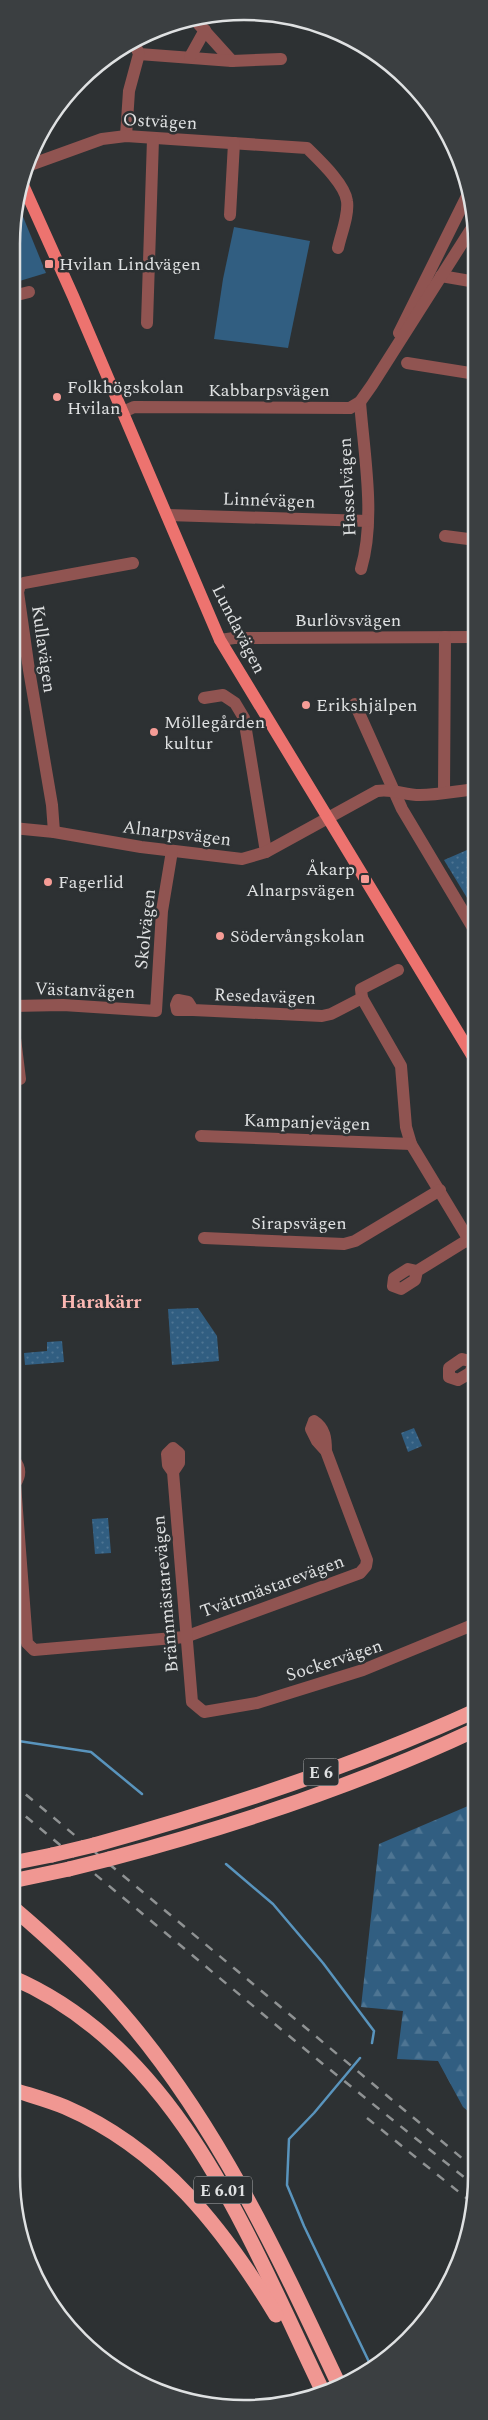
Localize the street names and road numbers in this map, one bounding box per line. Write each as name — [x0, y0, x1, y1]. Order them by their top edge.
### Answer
street label: Ostvägen — [122, 106, 198, 137]
street label: Kabbarpsvägen — [208, 377, 330, 404]
street label: Hasselvägen — [331, 437, 364, 537]
street label: Linnévägen — [222, 485, 316, 516]
street label: Lundavägen — [205, 580, 273, 679]
street label: Kullavägen — [24, 604, 63, 695]
street label: Burlövsvägen — [295, 607, 401, 634]
street label: Alnarpsvägen — [121, 813, 233, 854]
street label: Skolvägen — [128, 888, 163, 970]
street label: Västanvägen — [34, 975, 136, 1006]
street label: Resedavägen — [213, 981, 317, 1012]
street label: Kampanjevägen — [243, 1107, 371, 1138]
street label: Sirapsvägen — [251, 1210, 347, 1237]
street label: Brännmästarevägen — [145, 1514, 186, 1674]
street label: Tvättmästarevägen — [196, 1548, 348, 1625]
street label: Sockervägen — [282, 1632, 386, 1689]
road number: E 6 — [304, 1758, 338, 1785]
road number: E 6.01 — [194, 2176, 252, 2204]

